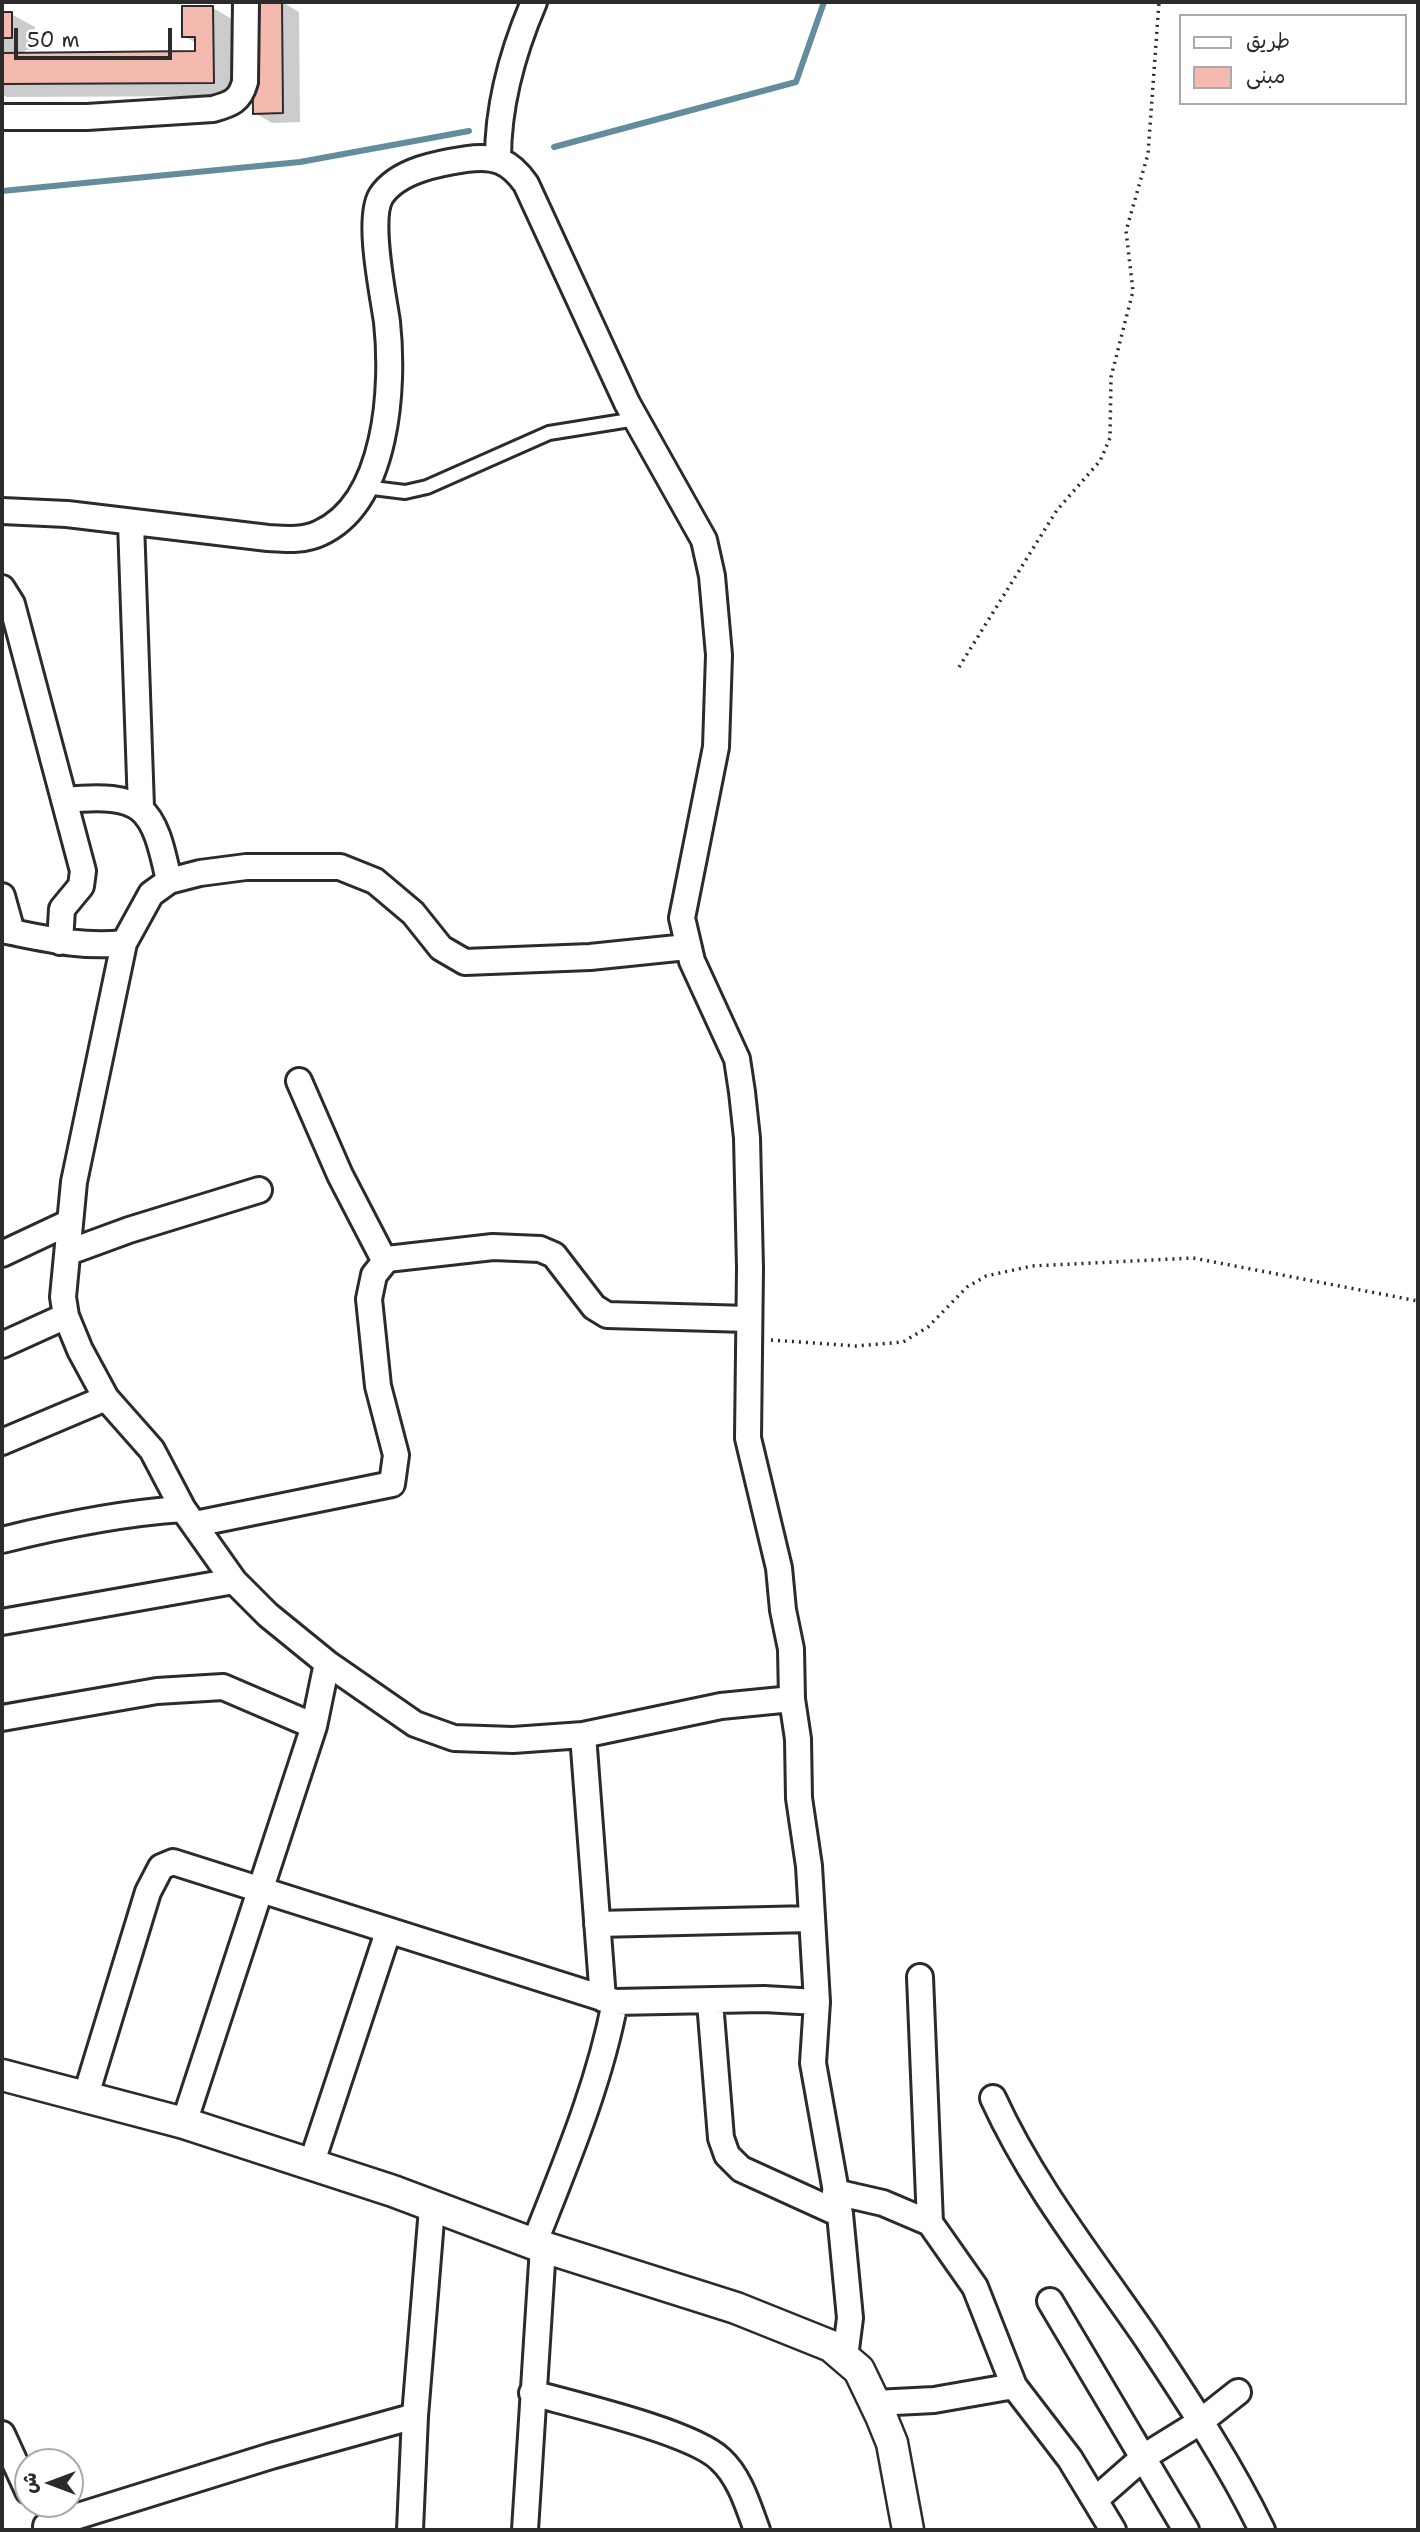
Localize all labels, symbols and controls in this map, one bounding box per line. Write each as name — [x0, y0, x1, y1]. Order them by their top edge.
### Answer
scale bar — [18, 14, 175, 58]
legend — [1178, 14, 1406, 105]
text: 50 m — [27, 26, 80, 54]
text: طريق — [1246, 27, 1290, 55]
text: مبنى — [1246, 62, 1285, 90]
north arrow — [14, 2448, 84, 2518]
text: ش — [17, 2473, 42, 2493]

